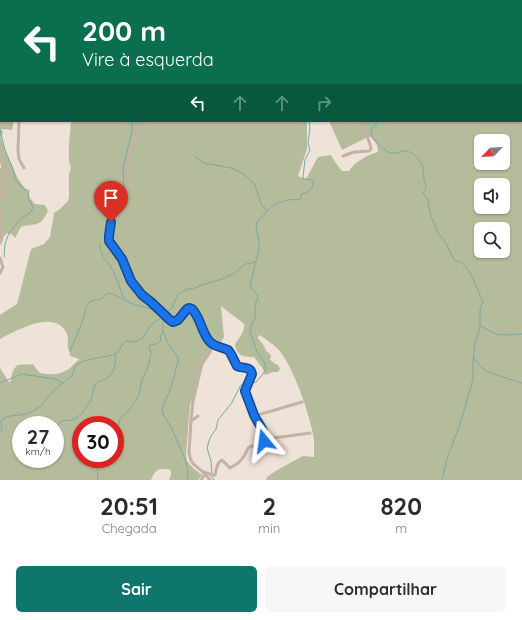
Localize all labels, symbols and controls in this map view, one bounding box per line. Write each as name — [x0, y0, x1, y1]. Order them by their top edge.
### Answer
text: 200 m — [82, 13, 166, 48]
icon: left — [16, 16, 68, 68]
text: Vire à esquerda — [82, 48, 214, 71]
icon: left — [187, 92, 209, 114]
icon: ahead — [229, 92, 251, 114]
icon: ahead — [271, 92, 293, 114]
icon: right — [313, 92, 335, 114]
north arrow — [474, 134, 510, 170]
map controls — [474, 134, 510, 258]
button: sound — [474, 178, 510, 214]
pin — [94, 181, 128, 222]
icon: arrive — [100, 187, 122, 209]
button: search — [474, 222, 510, 258]
speed limit sign: 30 — [72, 416, 124, 468]
position arrow — [243, 420, 285, 462]
text: 27 — [27, 424, 49, 449]
text: km/h — [25, 445, 51, 458]
text: 20:51 — [100, 491, 158, 521]
text: 2 — [262, 491, 276, 521]
text: 820 — [380, 491, 422, 521]
text: Chegada — [102, 520, 157, 536]
text: min — [258, 520, 280, 536]
text: m — [395, 520, 407, 536]
button: Sair — [16, 566, 257, 612]
button: Compartilhar — [265, 566, 506, 612]

